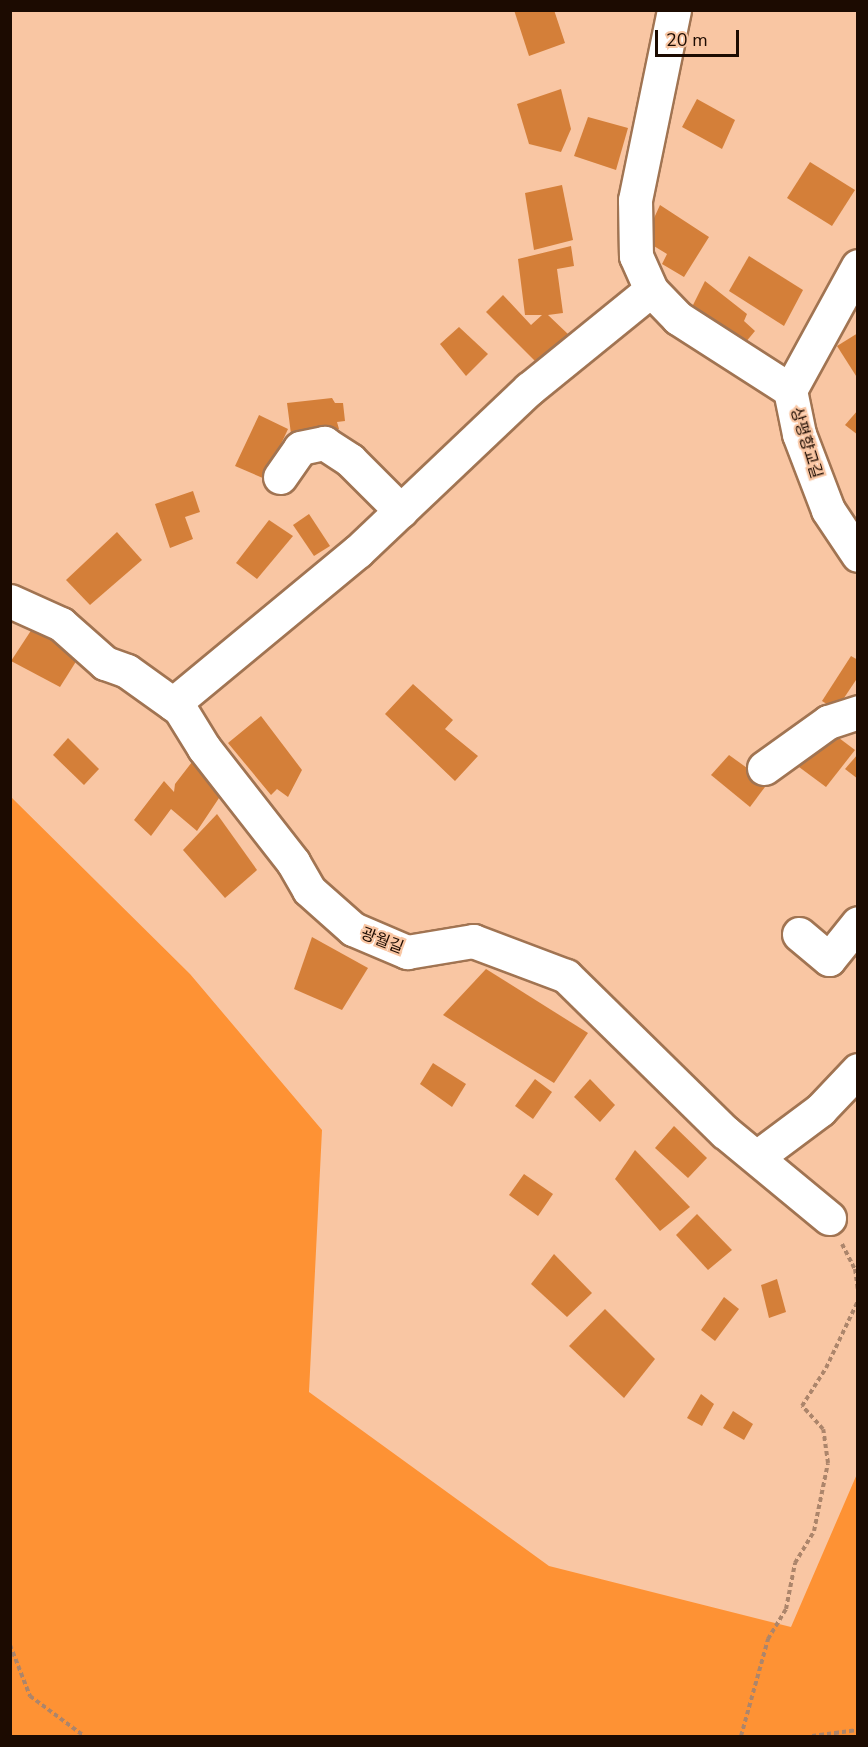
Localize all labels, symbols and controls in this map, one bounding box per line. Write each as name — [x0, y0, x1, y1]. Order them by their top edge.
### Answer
scale bar — [658, 18, 742, 56]
text: 20 m — [666, 28, 708, 52]
street label: 상평향교길 — [786, 405, 826, 481]
street label: 광월길 — [358, 924, 406, 958]

